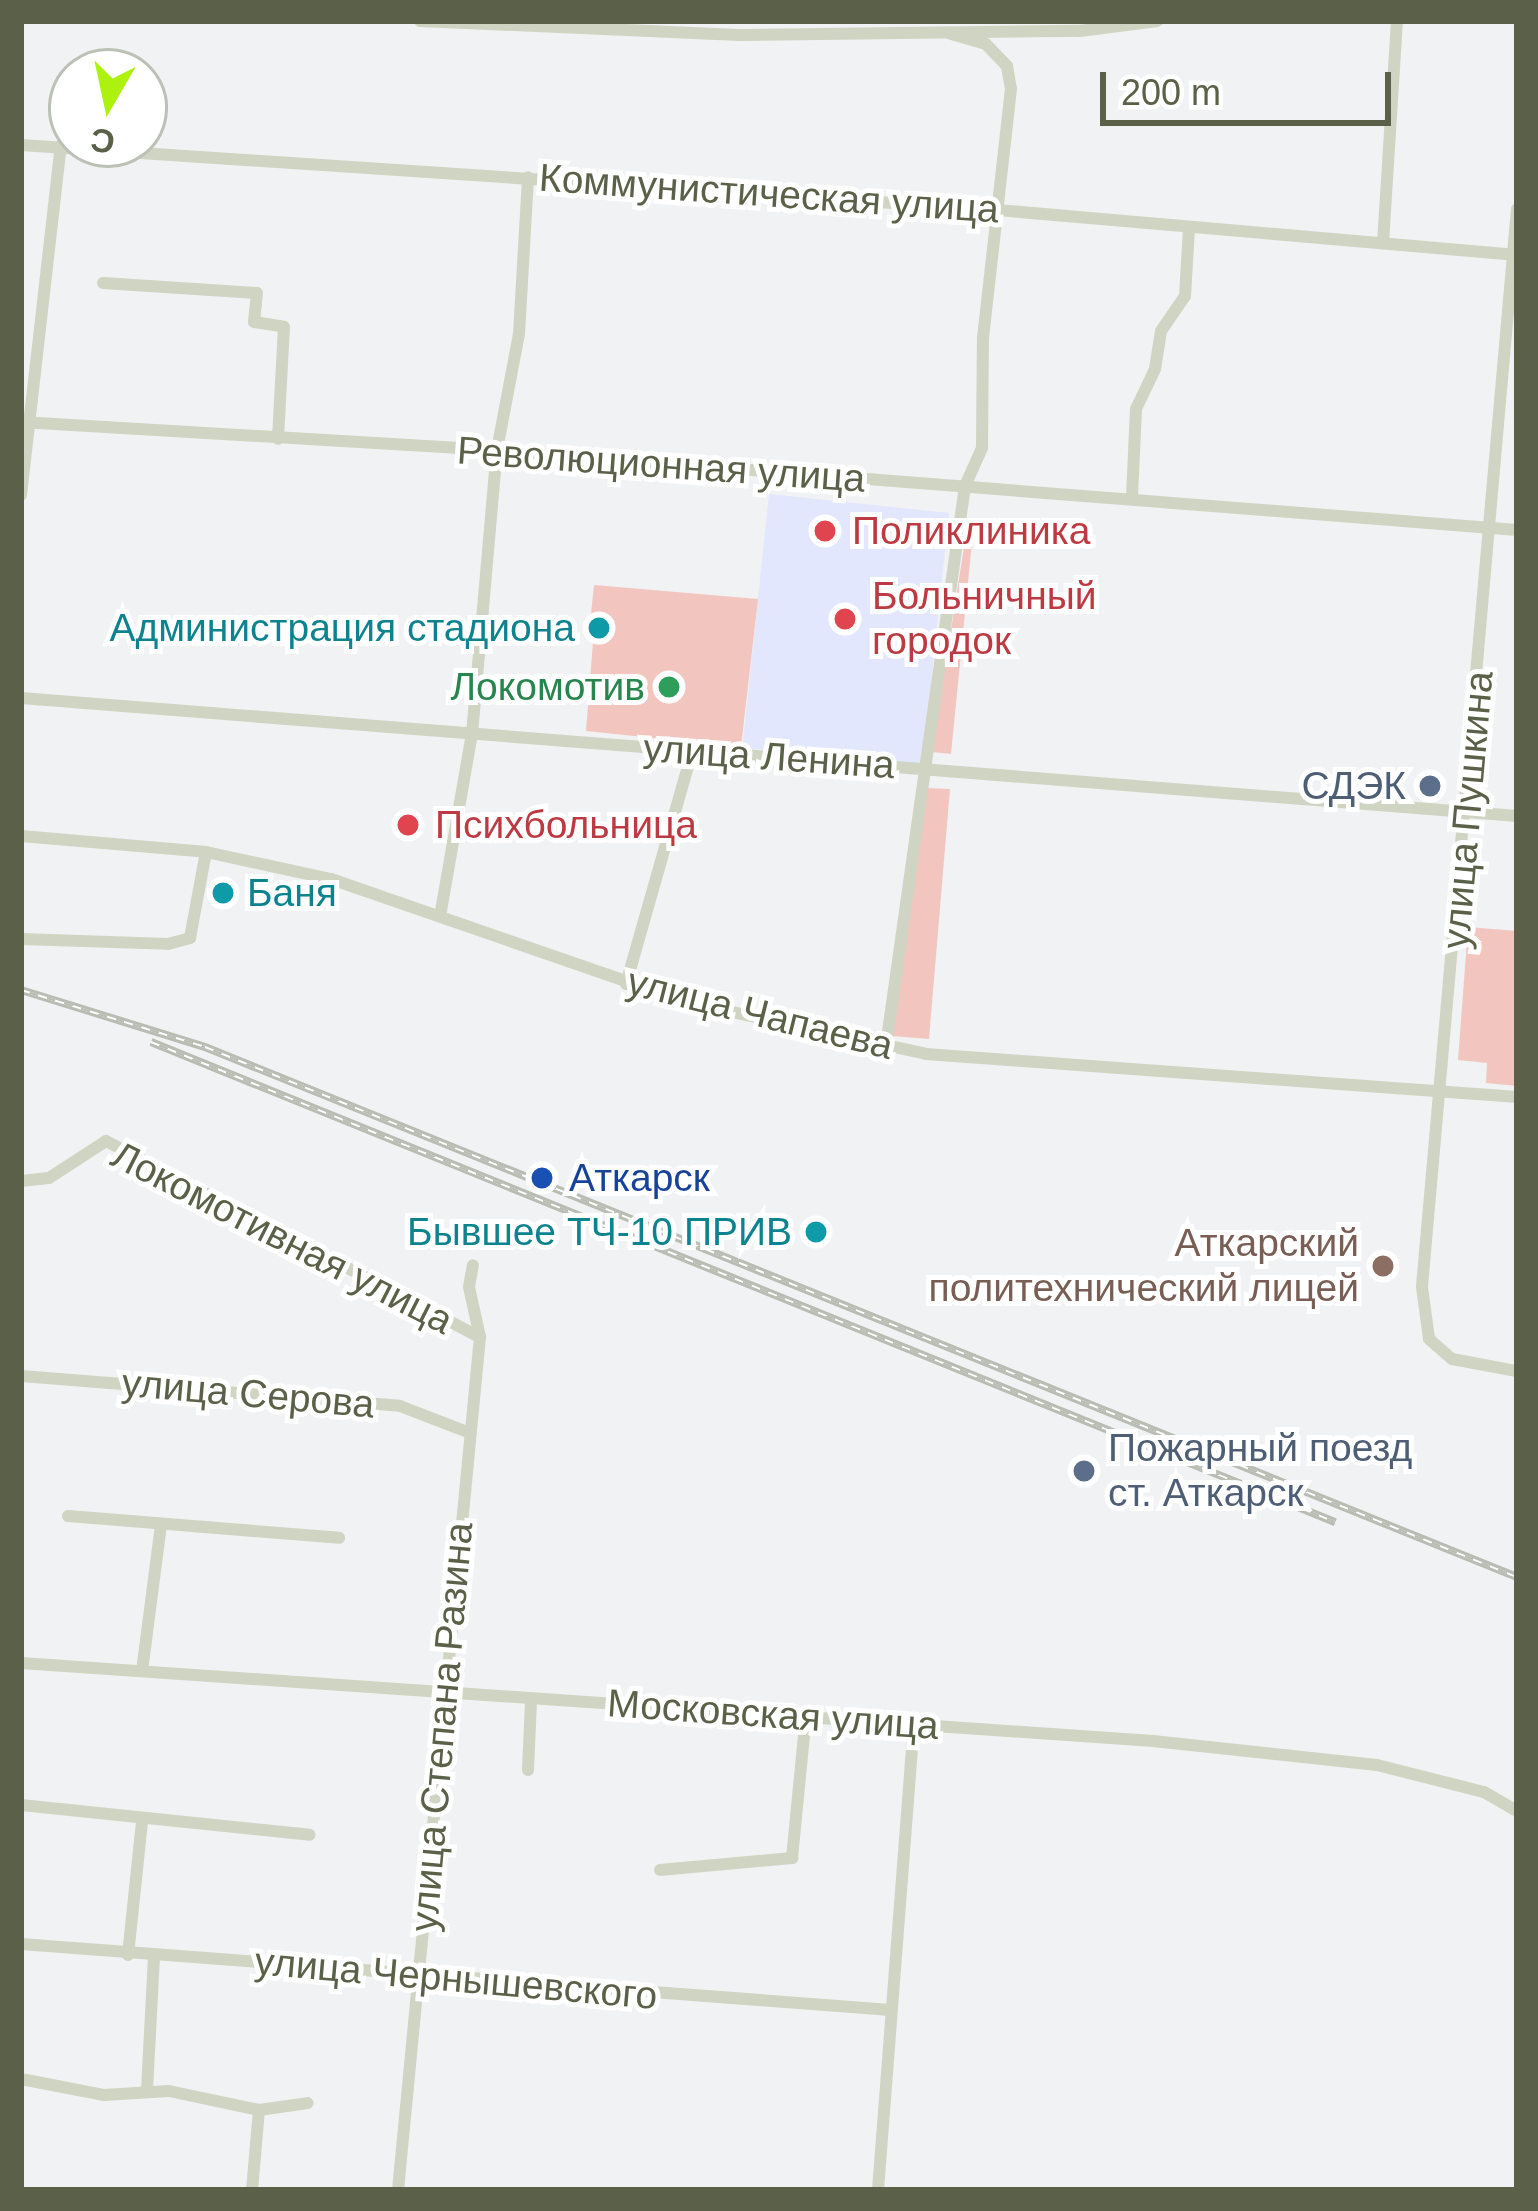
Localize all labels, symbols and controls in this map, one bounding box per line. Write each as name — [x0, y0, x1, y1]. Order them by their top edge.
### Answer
north arrow — [48, 48, 168, 168]
scale bar — [1106, 48, 1397, 122]
text: 200 m — [1121, 72, 1221, 113]
text: С — [88, 121, 117, 161]
street label: Коммунистическая улица — [538, 155, 1000, 233]
street label: Революционная улица — [455, 427, 867, 503]
place label: Поликлиника — [852, 508, 1090, 554]
marker: Поликлиника — [809, 515, 841, 547]
place label: Больничный городок — [872, 574, 1096, 665]
marker: Больничный городок — [829, 603, 861, 635]
place label: Администрация стадиона — [109, 605, 575, 651]
marker: Администрация стадиона — [586, 615, 612, 641]
place label: Локомотив — [451, 664, 645, 710]
street label: улица Пушкина — [1433, 669, 1503, 951]
marker: Локомотив — [656, 674, 682, 700]
street label: улица Ленина — [642, 725, 896, 789]
place label: СДЭК — [1302, 763, 1406, 809]
marker: СДЭК — [1417, 773, 1443, 799]
place label: Психбольница — [435, 802, 697, 848]
marker: Психбольница — [392, 809, 424, 841]
place label: Баня — [247, 870, 337, 916]
marker: Баня — [210, 880, 236, 906]
street label: улица Чапаева — [622, 958, 898, 1070]
street label: Локомотивная улица — [103, 1132, 461, 1344]
place label: Аткарск — [569, 1155, 710, 1201]
marker: Аткарск — [526, 1162, 558, 1194]
place label: Бывшее ТЧ-10 ПРИВ — [407, 1209, 792, 1255]
marker: Бывшее ТЧ-10 ПРИВ — [803, 1219, 829, 1245]
place label: Аткарский политехнический лицей — [929, 1221, 1359, 1312]
marker: Аткарский политехнический лицей — [1370, 1253, 1396, 1279]
street label: улица Серова — [120, 1360, 376, 1428]
place label: Пожарный поезд ст. Аткарск — [1108, 1426, 1412, 1517]
marker: Пожарный поезд ст. Аткарск — [1071, 1458, 1097, 1484]
street label: улица Степана Разина — [401, 1520, 483, 1934]
street label: Московская улица — [606, 1680, 940, 1750]
street label: улица Чернышевского — [253, 1938, 659, 2020]

